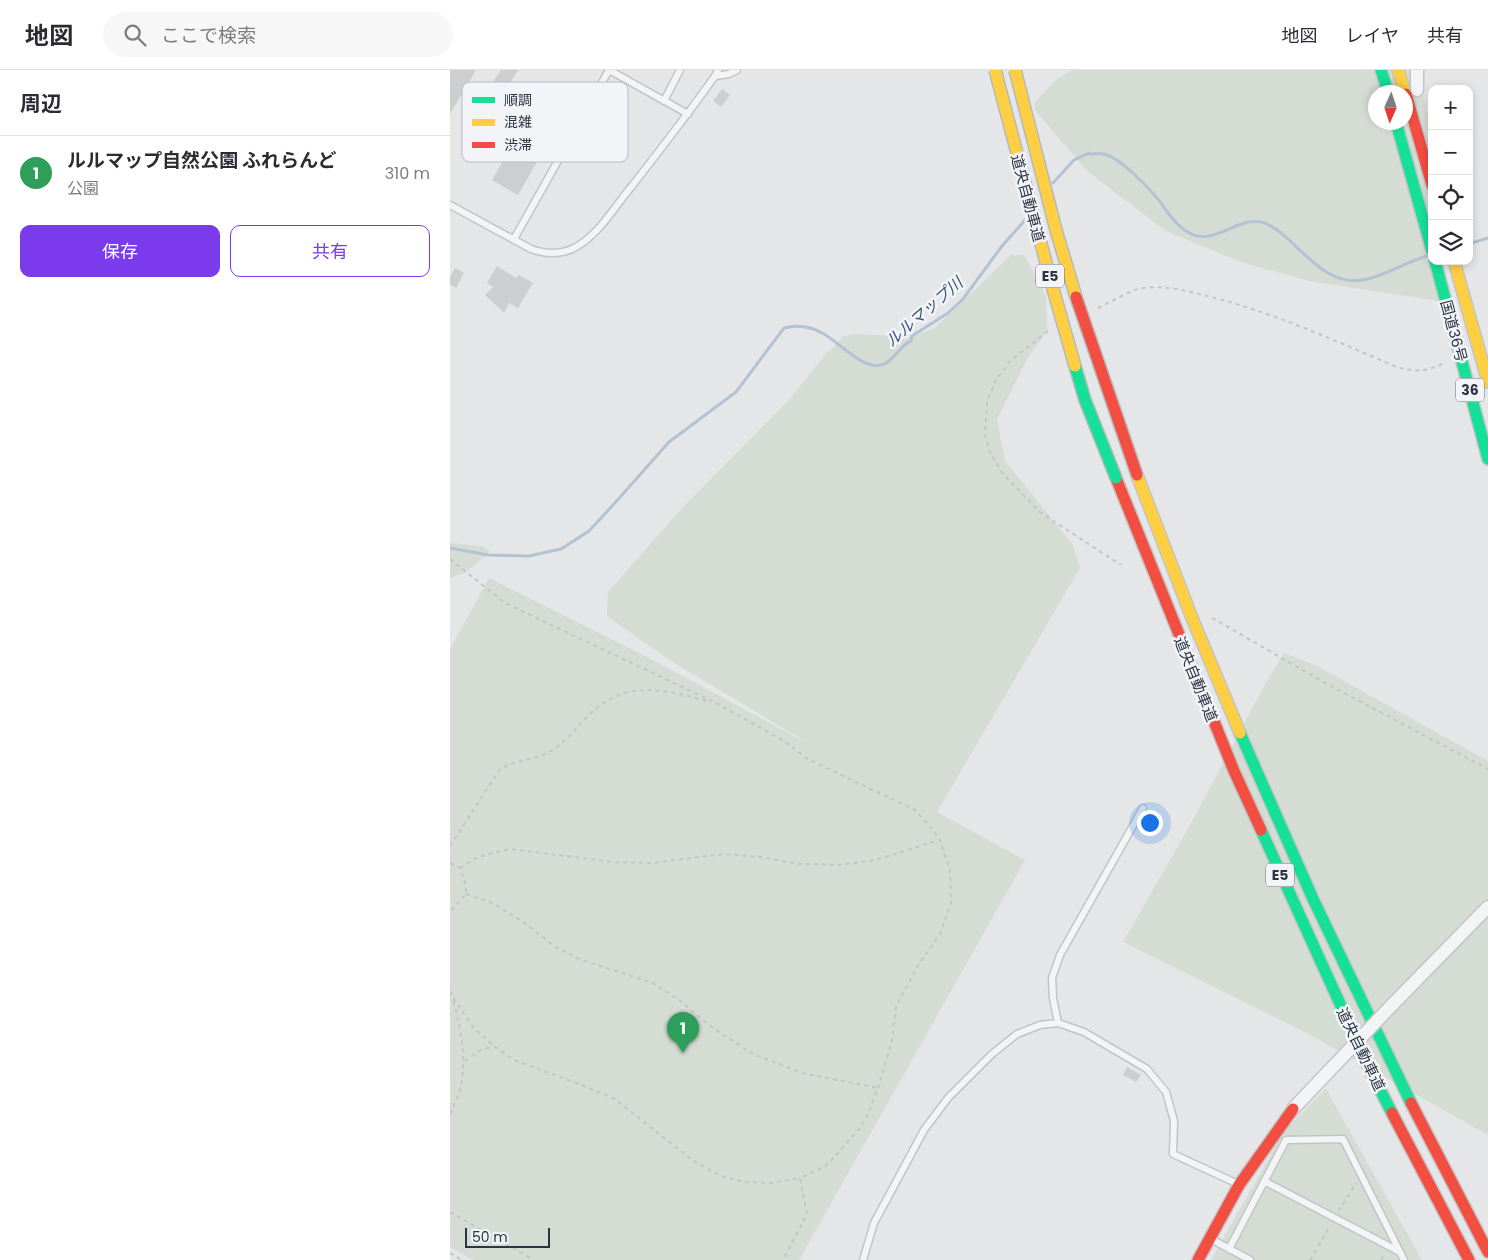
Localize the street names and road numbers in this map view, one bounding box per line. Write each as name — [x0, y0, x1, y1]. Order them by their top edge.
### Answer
street label: 道央自動車道 — [1006, 152, 1050, 244]
road number: E5 — [1036, 265, 1064, 288]
street label: 国道36号 — [1436, 298, 1472, 364]
road number: 36 — [1456, 378, 1484, 402]
street label: 道央自動車道 — [1169, 633, 1223, 725]
road number: E5 — [1266, 864, 1294, 886]
street label: 道央自動車道 — [1332, 1004, 1390, 1094]

